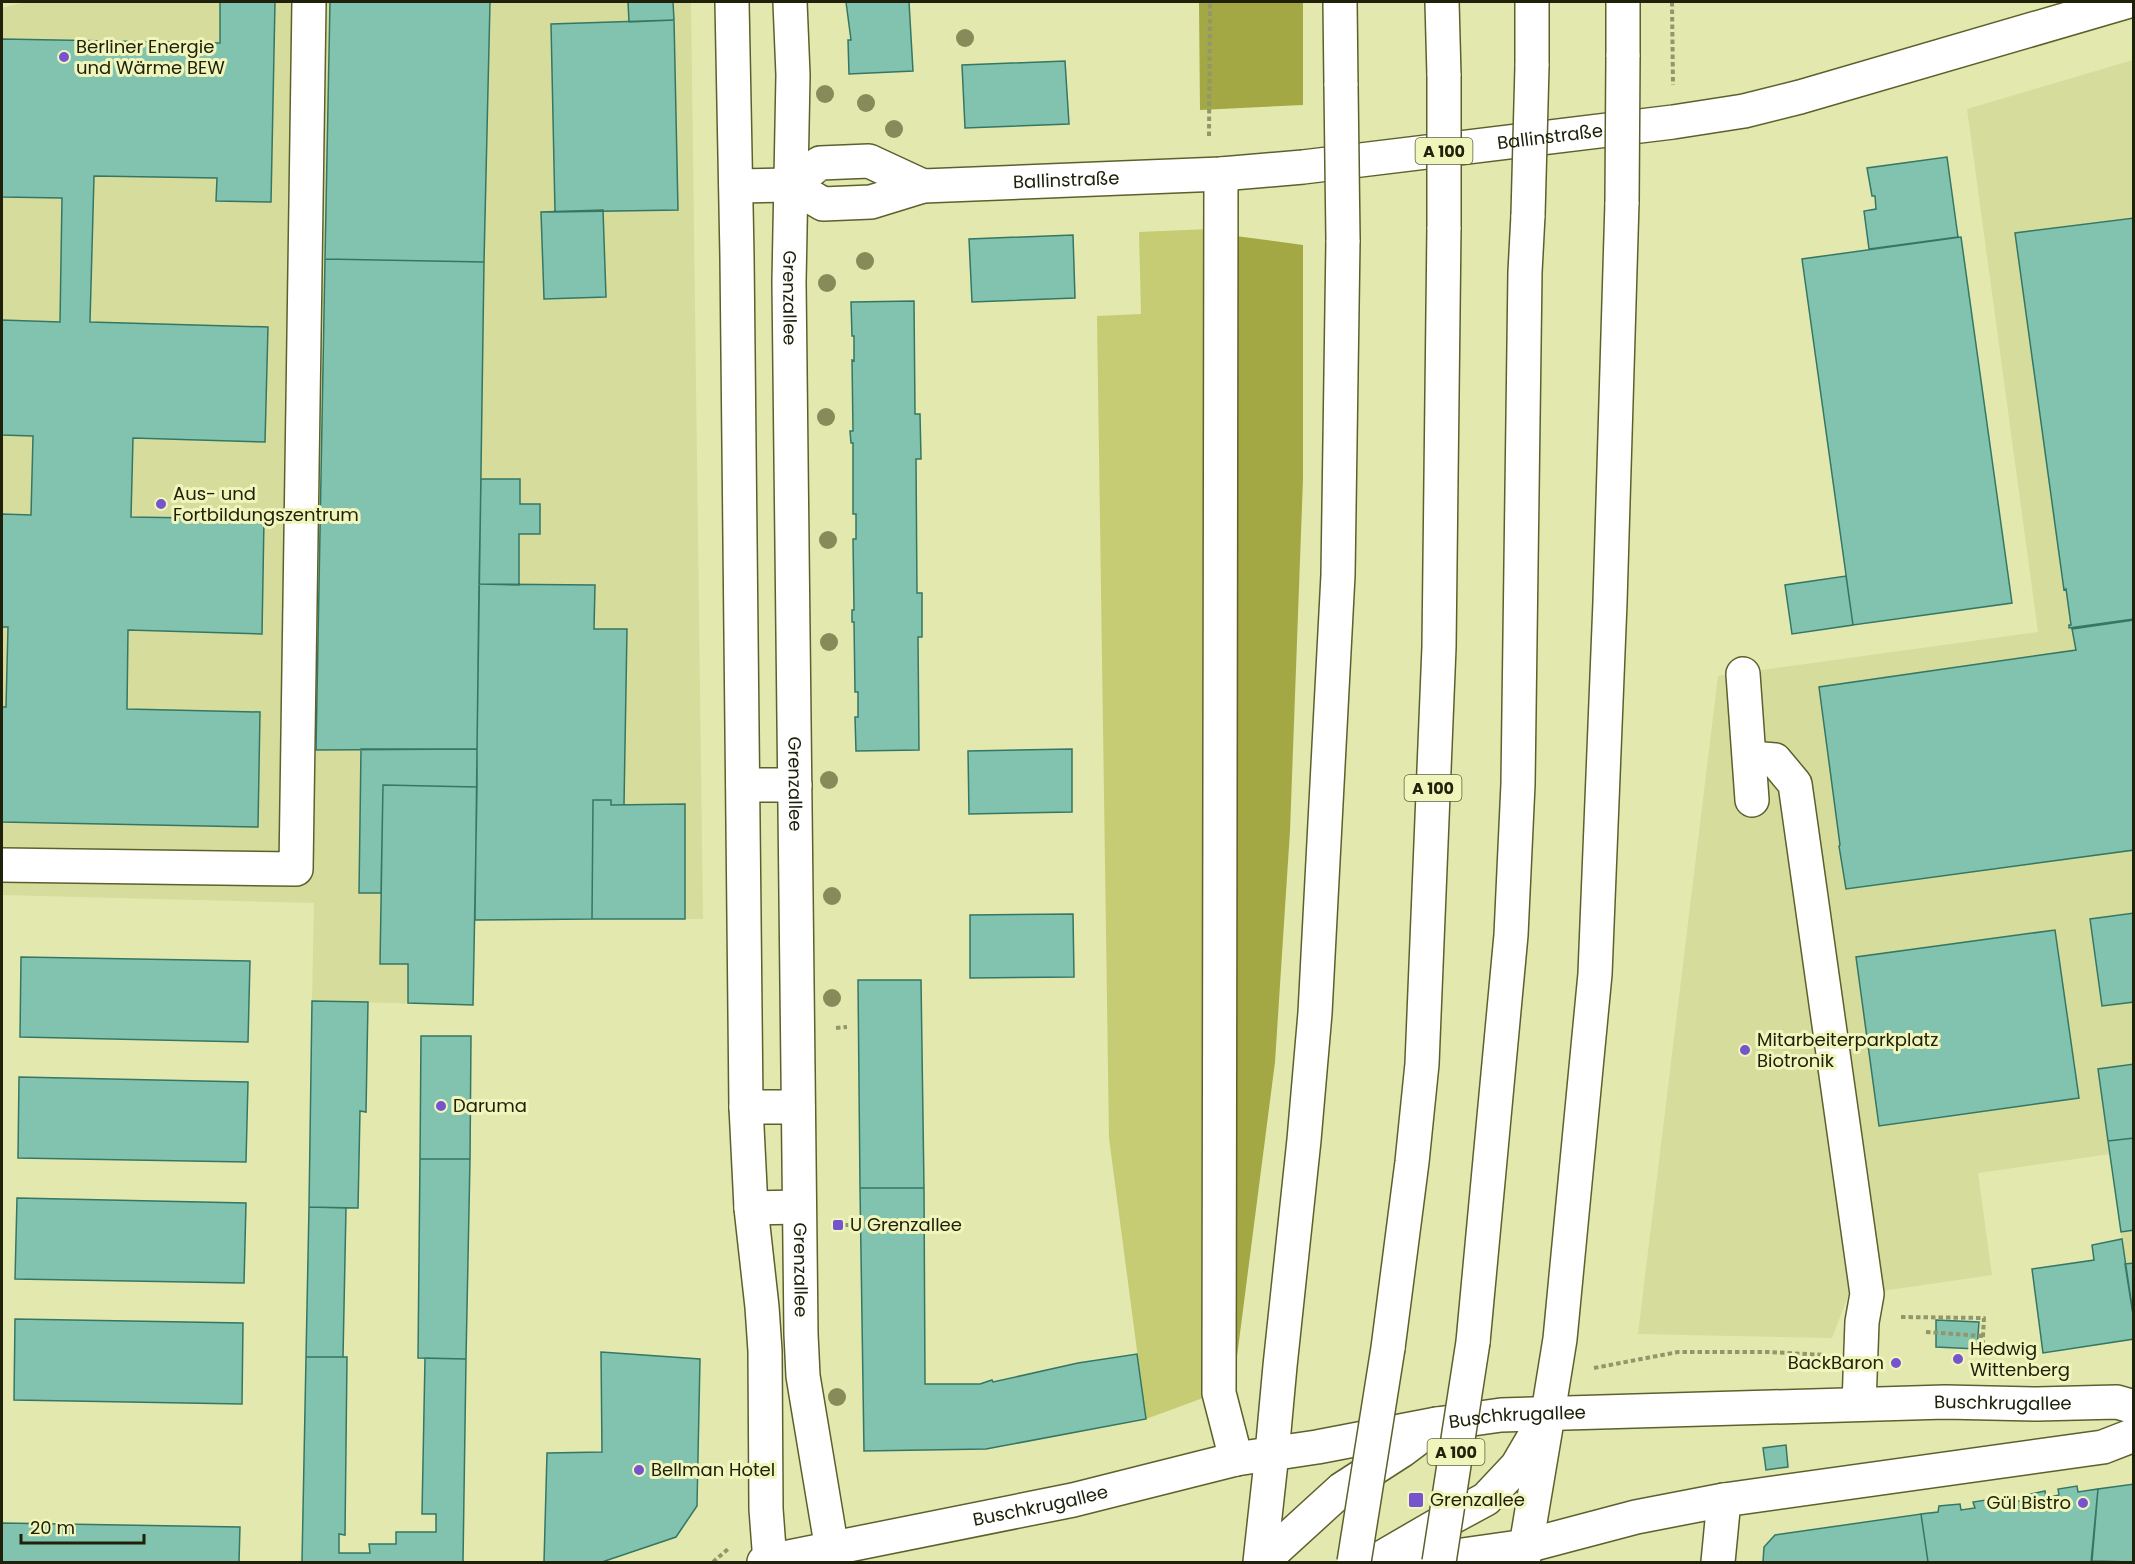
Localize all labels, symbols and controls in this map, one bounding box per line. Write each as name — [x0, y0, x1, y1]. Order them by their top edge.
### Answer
place label: Berliner Energie und Wärme BEW — [76, 34, 225, 80]
marker: Berliner Energie und Wärme BEW — [57, 50, 71, 64]
street label: Ballinstraße — [1496, 118, 1604, 155]
road number: A 100 — [1416, 138, 1472, 164]
street label: Ballinstraße — [1013, 165, 1120, 194]
street label: Grenzallee — [777, 250, 803, 346]
place label: Aus- und Fortbildungszentrum — [173, 481, 359, 527]
marker: Aus- und Fortbildungszentrum — [154, 497, 168, 511]
street label: Grenzallee — [782, 736, 808, 832]
road number: A 100 — [1404, 775, 1462, 801]
place label: Mitarbeiterparkplatz Biotronik — [1757, 1027, 1938, 1073]
marker: Mitarbeiterparkplatz Biotronik — [1738, 1043, 1752, 1057]
place label: Daruma — [453, 1093, 527, 1118]
marker: Daruma — [434, 1099, 448, 1113]
place label: U Grenzallee — [850, 1212, 962, 1237]
marker: U Grenzallee — [831, 1218, 845, 1232]
street label: Grenzallee — [788, 1222, 814, 1317]
place label: Hedwig Wittenberg — [1970, 1336, 2070, 1382]
place label: BackBaron — [1788, 1350, 1884, 1375]
marker: Hedwig Wittenberg — [1951, 1352, 1965, 1366]
marker: BackBaron — [1889, 1356, 1903, 1370]
street label: Buschkrugallee — [1934, 1389, 2072, 1416]
street label: Buschkrugallee — [1447, 1400, 1586, 1434]
road number: A 100 — [1428, 1439, 1484, 1465]
place label: Bellman Hotel — [651, 1457, 775, 1482]
marker: Bellman Hotel — [632, 1463, 646, 1477]
street label: Buschkrugallee — [971, 1479, 1110, 1532]
place label: Grenzallee — [1430, 1487, 1525, 1512]
place label: Gül Bistro — [1987, 1490, 2071, 1515]
marker: Grenzallee — [1407, 1491, 1425, 1509]
marker: Gül Bistro — [2076, 1496, 2090, 1510]
scale bar — [21, 1507, 144, 1545]
text: 20 m — [30, 1515, 75, 1540]

